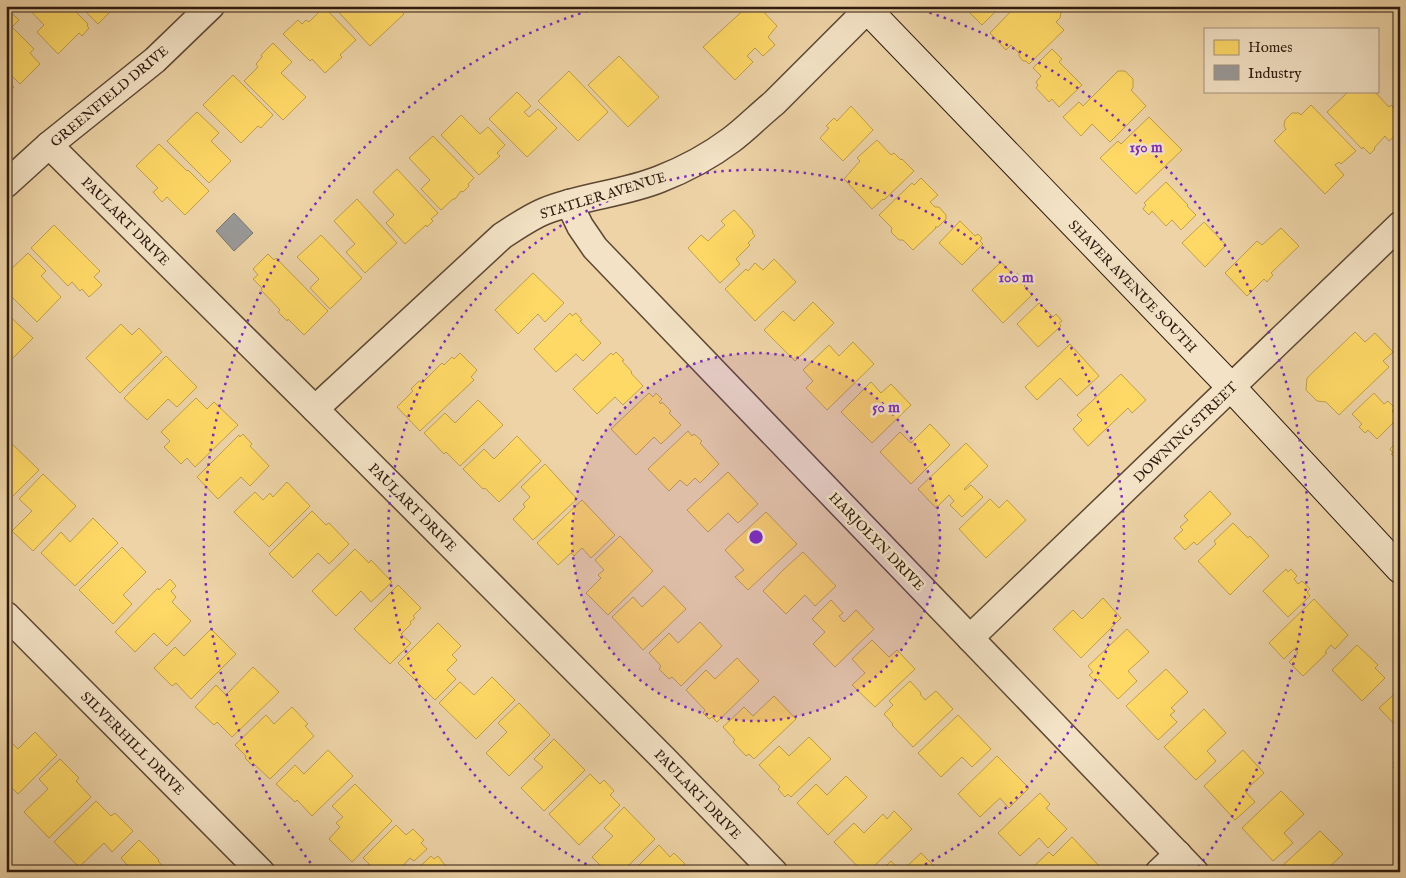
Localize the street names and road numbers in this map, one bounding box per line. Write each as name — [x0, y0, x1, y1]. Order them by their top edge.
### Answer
street label: GREENFIELD DRIVE — [47, 42, 173, 151]
street label: STATLER AVENUE — [538, 168, 669, 224]
street label: PAULART DRIVE — [77, 174, 174, 270]
street label: SHAVER AVENUE SOUTH — [1064, 216, 1201, 357]
street label: DOWNING STREET — [1130, 378, 1242, 487]
street label: PAULART DRIVE — [364, 460, 461, 556]
street label: HARJOLYN DRIVE — [825, 489, 928, 595]
street label: SILVERHILL DRIVE — [77, 688, 188, 800]
street label: PAULART DRIVE — [650, 746, 745, 844]

